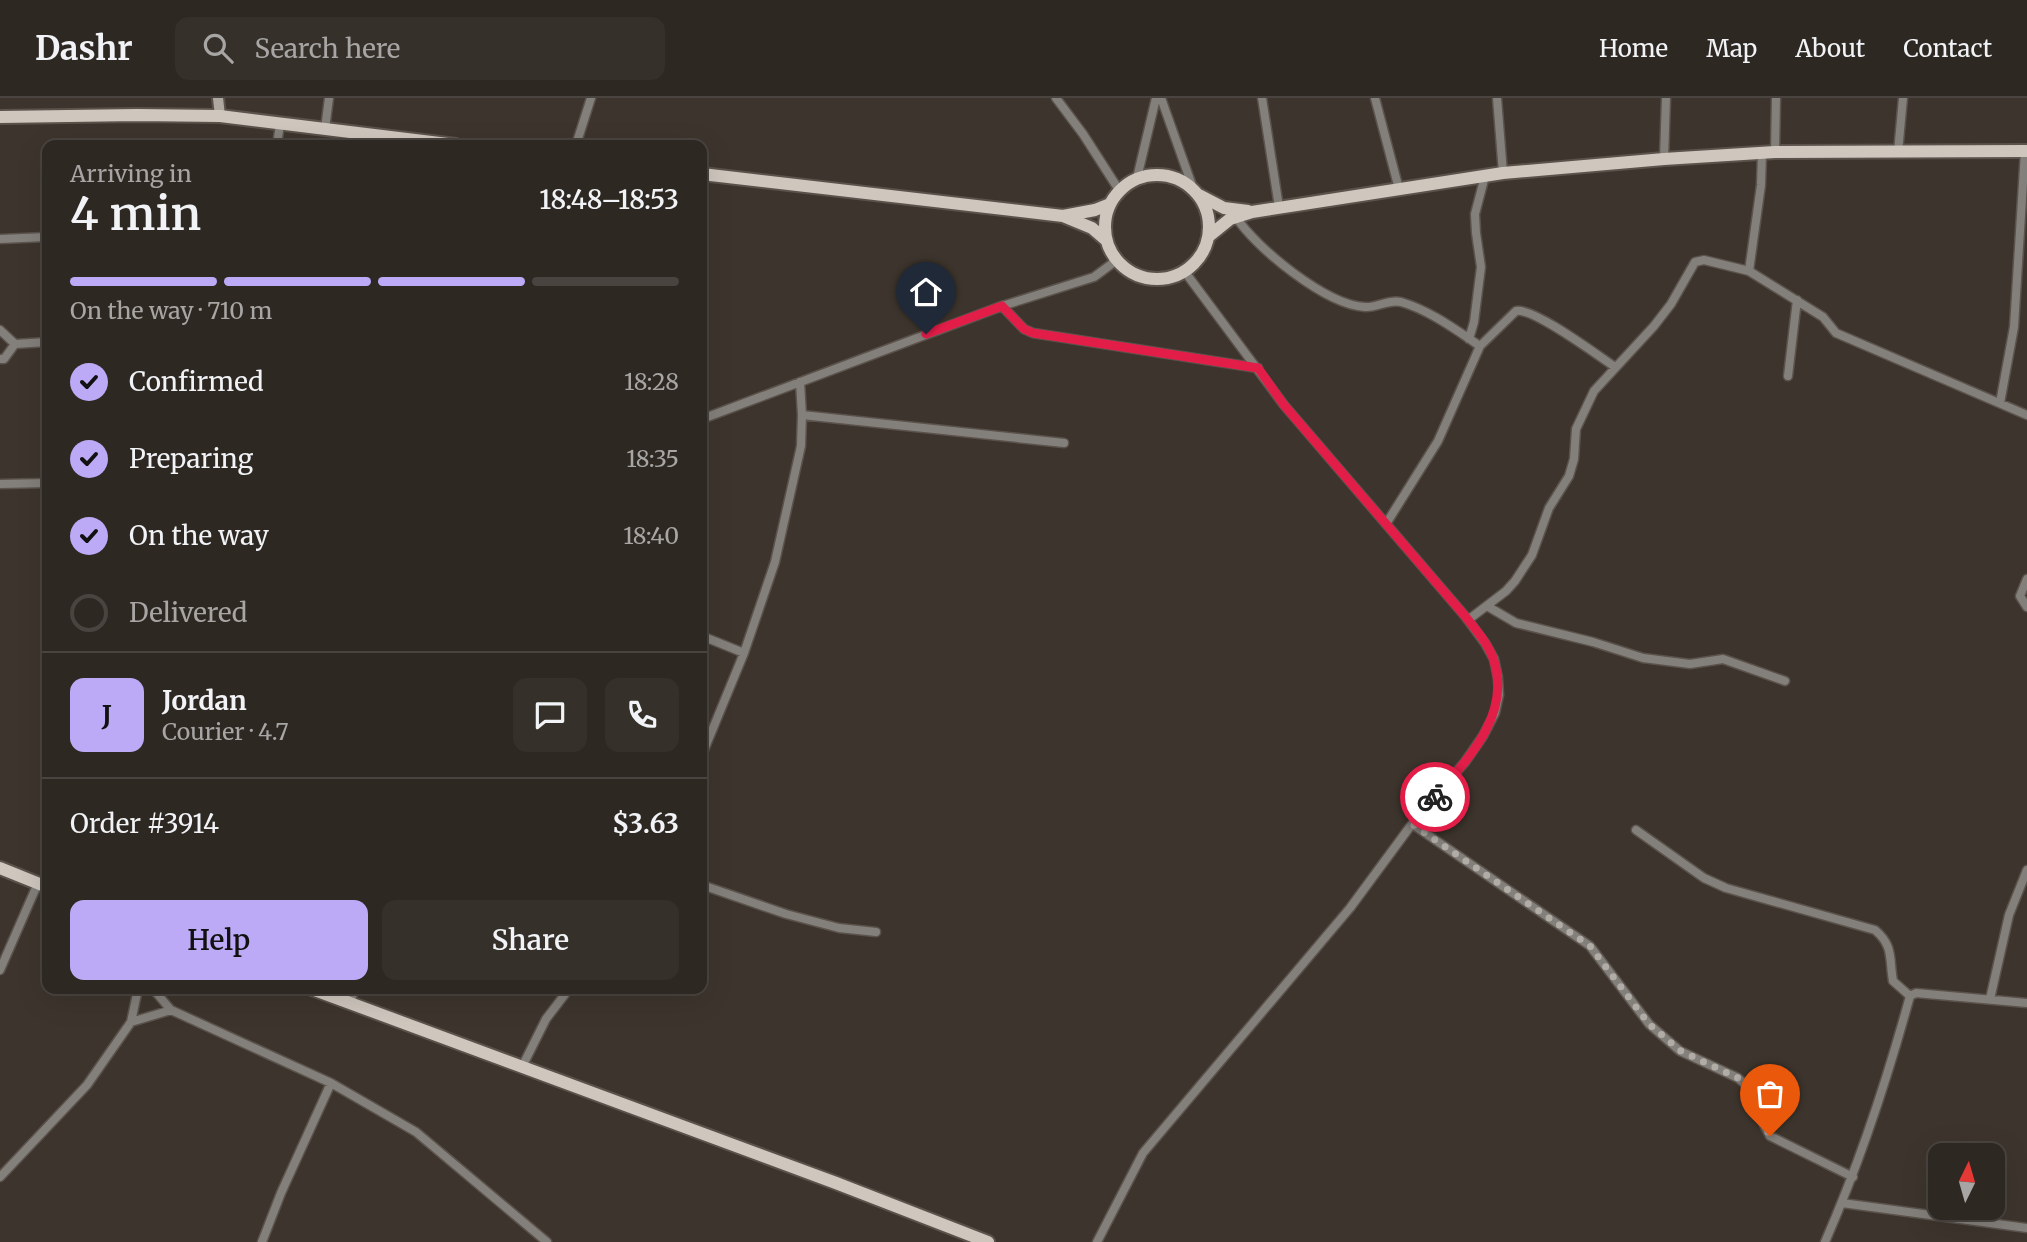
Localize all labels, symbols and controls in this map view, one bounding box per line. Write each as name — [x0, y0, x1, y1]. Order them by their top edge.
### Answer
search box — [175, 17, 665, 80]
text: Dashr — [35, 28, 133, 69]
icon: search — [199, 29, 237, 67]
text: Search here — [255, 32, 400, 65]
text: Home — [1599, 33, 1668, 64]
text: Map — [1706, 33, 1757, 64]
text: About — [1795, 33, 1865, 64]
text: Contact — [1903, 33, 1992, 64]
text: Arriving in — [70, 159, 192, 188]
text: 18:48–18:53 — [539, 183, 679, 216]
text: 4 min — [70, 185, 201, 243]
pin — [896, 262, 956, 334]
icon: home — [907, 273, 945, 311]
text: On the way · 710 m — [70, 296, 272, 325]
icon: check — [70, 363, 108, 401]
text: Confirmed — [129, 365, 264, 398]
text: 18:28 — [624, 367, 679, 396]
icon: check — [70, 440, 108, 478]
text: Preparing — [129, 442, 253, 475]
text: 18:35 — [626, 444, 679, 473]
icon: check — [70, 517, 108, 555]
text: On the way — [129, 519, 269, 552]
text: 18:40 — [623, 521, 679, 550]
text: Delivered — [129, 596, 248, 629]
button: chat — [513, 678, 587, 752]
button: phone — [605, 678, 679, 752]
text: Jordan — [162, 684, 247, 717]
text: J — [102, 699, 112, 732]
text: Courier · 4.7 — [162, 717, 289, 746]
courier — [1400, 762, 1470, 832]
icon: bike — [1416, 778, 1454, 816]
text: Order #3914 — [70, 807, 219, 840]
text: $3.63 — [612, 807, 679, 840]
button: Help — [70, 900, 368, 980]
button: Share — [382, 900, 679, 980]
pin — [1740, 1064, 1800, 1136]
icon: bag — [1751, 1075, 1789, 1113]
north arrow — [1928, 1143, 2006, 1220]
map controls — [1928, 1143, 2005, 1220]

